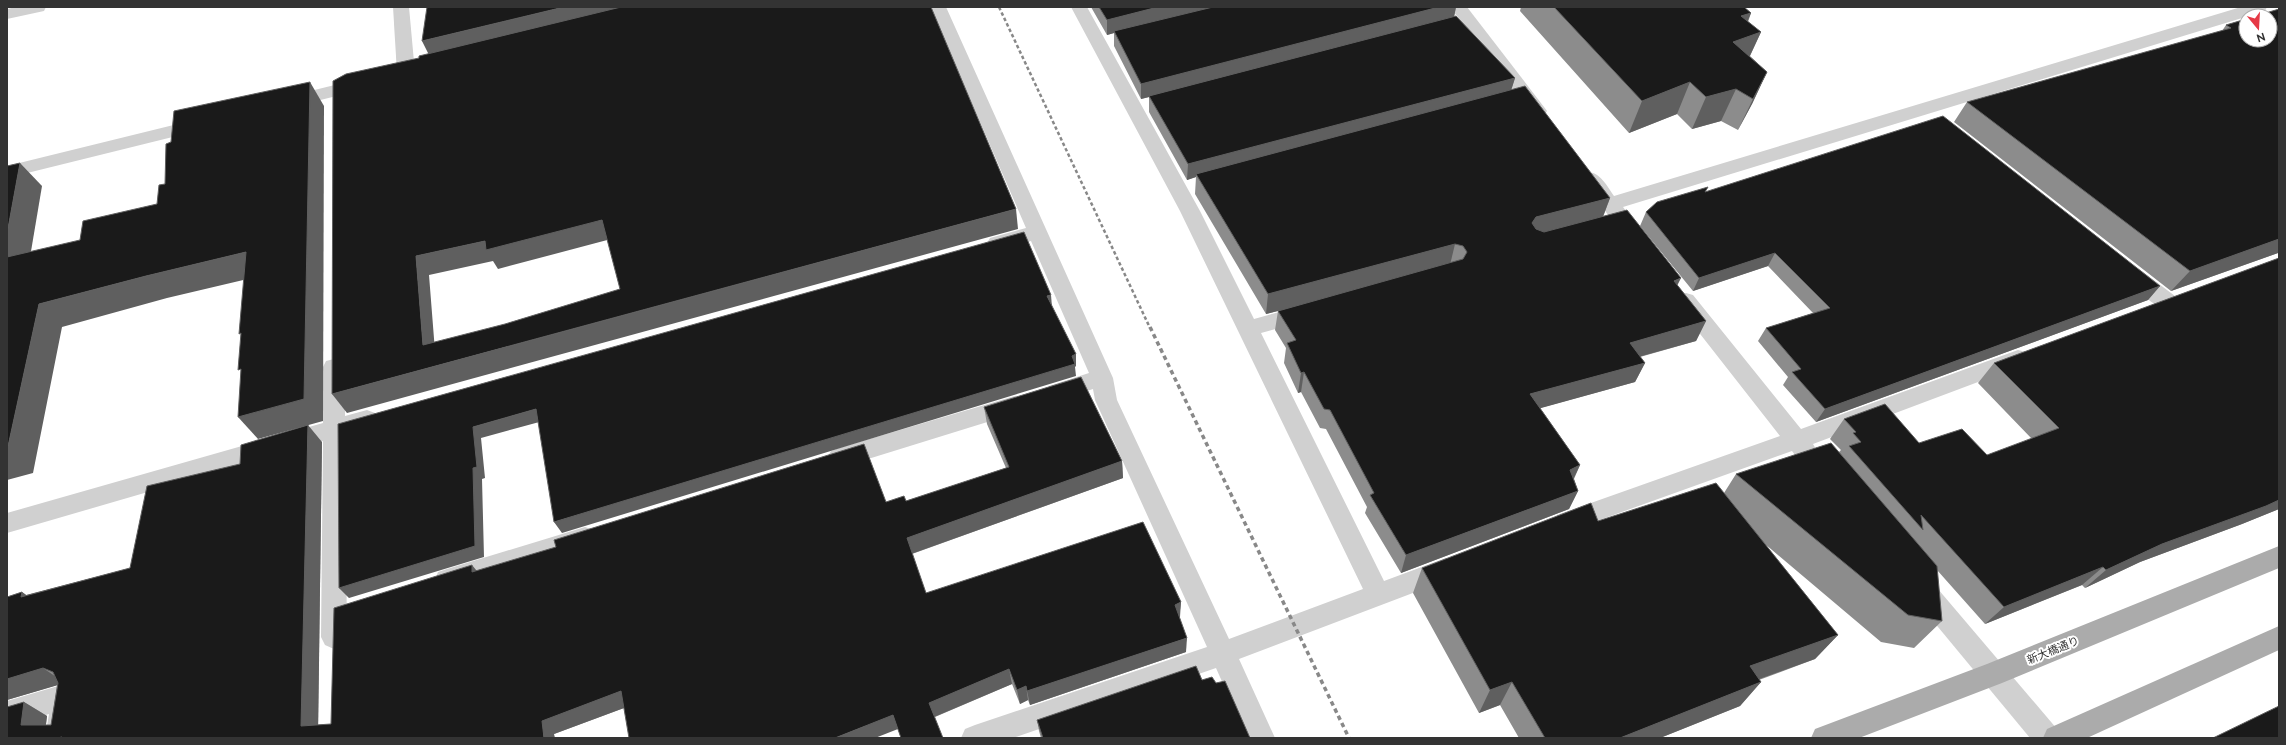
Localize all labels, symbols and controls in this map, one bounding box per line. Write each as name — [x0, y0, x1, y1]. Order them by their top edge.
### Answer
north arrow — [2238, 8, 2278, 48]
text: N — [2255, 30, 2267, 45]
street label: 新大橋通り — [2025, 634, 2081, 667]

